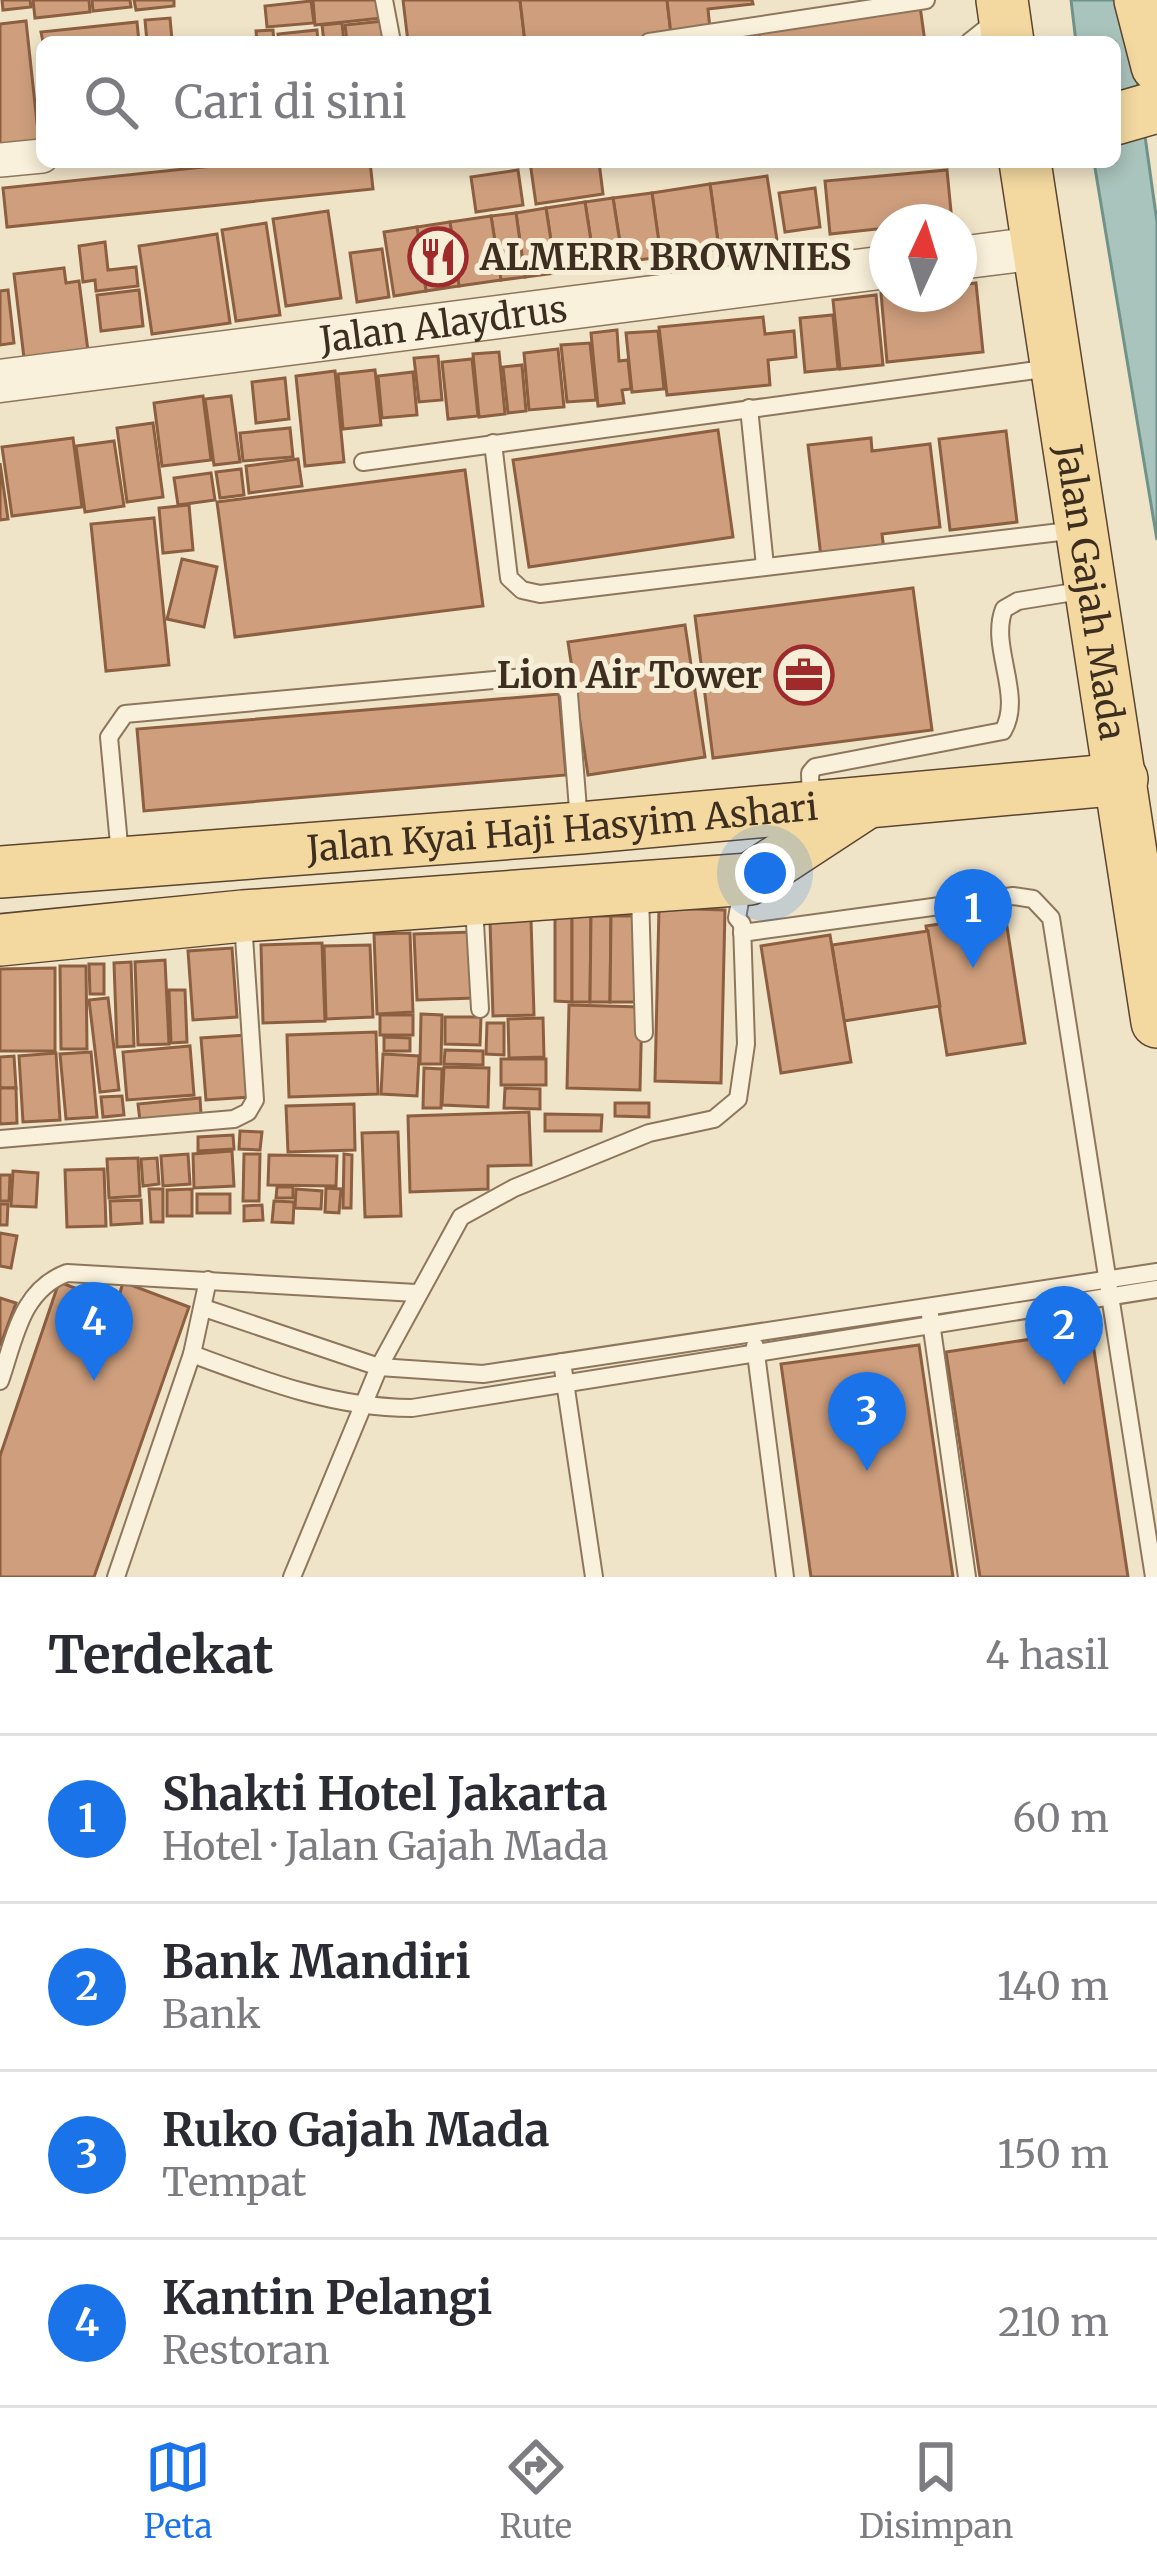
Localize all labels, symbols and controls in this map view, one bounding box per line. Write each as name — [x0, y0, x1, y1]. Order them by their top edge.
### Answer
search box — [36, 36, 1121, 168]
icon: search — [78, 69, 144, 135]
text: Cari di sini — [174, 74, 407, 130]
north arrow — [869, 204, 977, 312]
restaurant icon: ALMERR BROWNIES — [407, 226, 469, 288]
place label: ALMERR BROWNIES — [479, 235, 851, 280]
street label: Jalan Alaydrus — [316, 286, 570, 363]
street label: Jalan Gajah Mada — [1045, 440, 1135, 743]
office icon: Lion Air Tower — [773, 644, 835, 706]
place label: Lion Air Tower — [497, 653, 762, 698]
street label: Jalan Kyai Haji Hasyim Ashari — [304, 785, 820, 872]
your location — [735, 843, 795, 903]
pin: 1 — [934, 869, 1012, 968]
pin: 4 — [55, 1282, 133, 1381]
pin: 2 — [1025, 1286, 1103, 1385]
pin: 3 — [828, 1372, 906, 1471]
text: Terdekat — [48, 1623, 274, 1687]
text: 4 hasil — [985, 1631, 1109, 1680]
text: Shakti Hotel Jakarta — [162, 1766, 608, 1822]
text: 1 — [78, 1794, 96, 1843]
text: 60 m — [1012, 1794, 1109, 1843]
text: Hotel · Jalan Gajah Mada — [162, 1822, 608, 1871]
text: Bank Mandiri — [162, 1934, 471, 1990]
text: 2 — [76, 1962, 98, 2011]
text: 140 m — [997, 1962, 1109, 2011]
text: Bank — [162, 1990, 261, 2039]
text: Ruko Gajah Mada — [162, 2102, 550, 2158]
text: 3 — [76, 2130, 98, 2179]
text: 150 m — [997, 2130, 1109, 2179]
text: Tempat — [162, 2158, 306, 2207]
text: Kantin Pelangi — [162, 2270, 492, 2326]
text: 4 — [75, 2298, 99, 2347]
text: 210 m — [998, 2298, 1109, 2347]
text: Restoran — [162, 2326, 330, 2375]
tab: Peta — [144, 2434, 212, 2547]
tab: Rute — [500, 2434, 572, 2547]
tab: Disimpan — [859, 2434, 1013, 2547]

